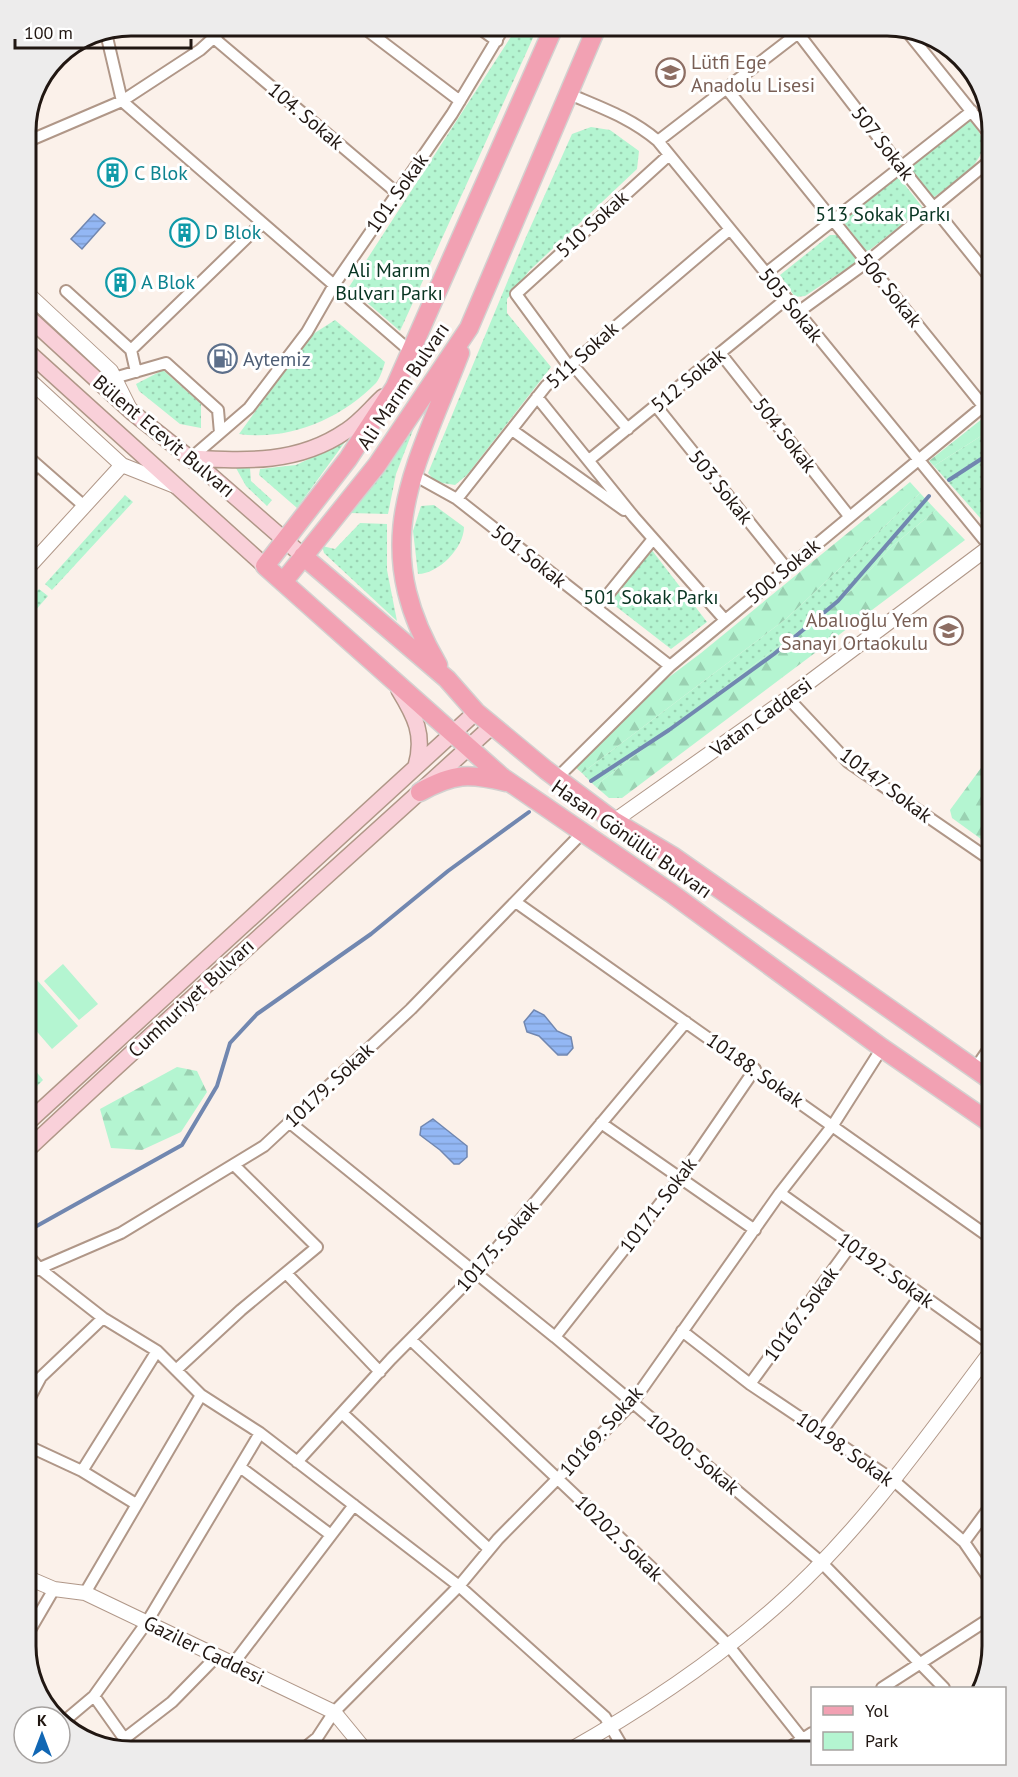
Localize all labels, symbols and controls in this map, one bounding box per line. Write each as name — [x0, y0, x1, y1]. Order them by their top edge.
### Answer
scale bar — [15, 12, 190, 50]
text: 100 m — [24, 21, 73, 44]
place label: Lütfi Ege Anadolu Lisesi — [691, 49, 815, 98]
school or university icon: Lütfi Ege Anadolu Lisesi — [654, 57, 686, 89]
street label: 104. Sokak — [263, 77, 350, 156]
street label: 507 Sokak — [846, 101, 920, 186]
street label: 101. Sokak — [360, 148, 434, 238]
building icon: C Blok — [97, 157, 129, 189]
place label: C Blok — [134, 160, 188, 186]
street label: 510 Sokak — [550, 184, 634, 263]
park label: 513 Sokak Parkı — [815, 201, 951, 227]
building icon: D Blok — [168, 216, 200, 248]
place label: D Blok — [205, 219, 262, 245]
street label: 506 Sokak — [852, 247, 928, 333]
park label: Ali Marım Bulvarı Parkı — [335, 257, 443, 306]
street label: 505 Sokak — [753, 262, 829, 348]
building icon: A Blok — [104, 266, 136, 298]
place label: A Blok — [141, 269, 195, 295]
street label: 511 Sokak — [540, 315, 624, 394]
street label: Ali Marım Bulvarı — [351, 317, 455, 455]
street label: 512 Sokak — [645, 342, 731, 418]
fuel station icon: Aytemiz — [206, 343, 238, 375]
place label: Aytemiz — [243, 346, 311, 372]
street label: Bülent Ecevit Bulvarı — [88, 369, 240, 503]
street label: 504 Sokak — [748, 392, 823, 478]
street label: 503 Sokak — [683, 444, 759, 530]
street label: 501 Sokak — [486, 519, 572, 594]
street label: 500 Sokak — [741, 532, 826, 609]
park label: 501 Sokak Parkı — [583, 584, 719, 610]
place label: Abalıoğlu Yem Sanayi Ortaokulu — [781, 607, 928, 656]
school or university icon: Abalıoğlu Yem Sanayi Ortaokulu — [933, 615, 965, 647]
street label: Vatan Caddesi — [704, 671, 817, 763]
street label: 10147 Sokak — [835, 742, 938, 828]
street label: Hasan Gönüllü Bulvarı — [547, 774, 717, 904]
street label: Cumhuriyet Bulvarı — [122, 933, 260, 1063]
street label: 10188. Sokak — [701, 1027, 809, 1113]
street label: 10179. Sokak — [279, 1037, 379, 1133]
street label: 10171. Sokak — [614, 1152, 703, 1258]
street label: 10175. Sokak — [450, 1195, 544, 1297]
street label: 10192. Sokak — [833, 1226, 940, 1314]
street label: 10167. Sokak — [758, 1261, 844, 1366]
street label: 10169. Sokak — [554, 1380, 649, 1482]
street label: 10198. Sokak — [791, 1406, 899, 1492]
street label: 10200. Sokak — [641, 1408, 745, 1501]
street label: 10202. Sokak — [569, 1489, 669, 1587]
street label: Gaziler Caddesi — [139, 1610, 269, 1690]
legend — [811, 1687, 1006, 1765]
text: Yol — [865, 1699, 889, 1722]
north arrow — [12, 1705, 72, 1765]
text: K — [37, 1710, 47, 1730]
text: Park — [865, 1729, 898, 1752]

